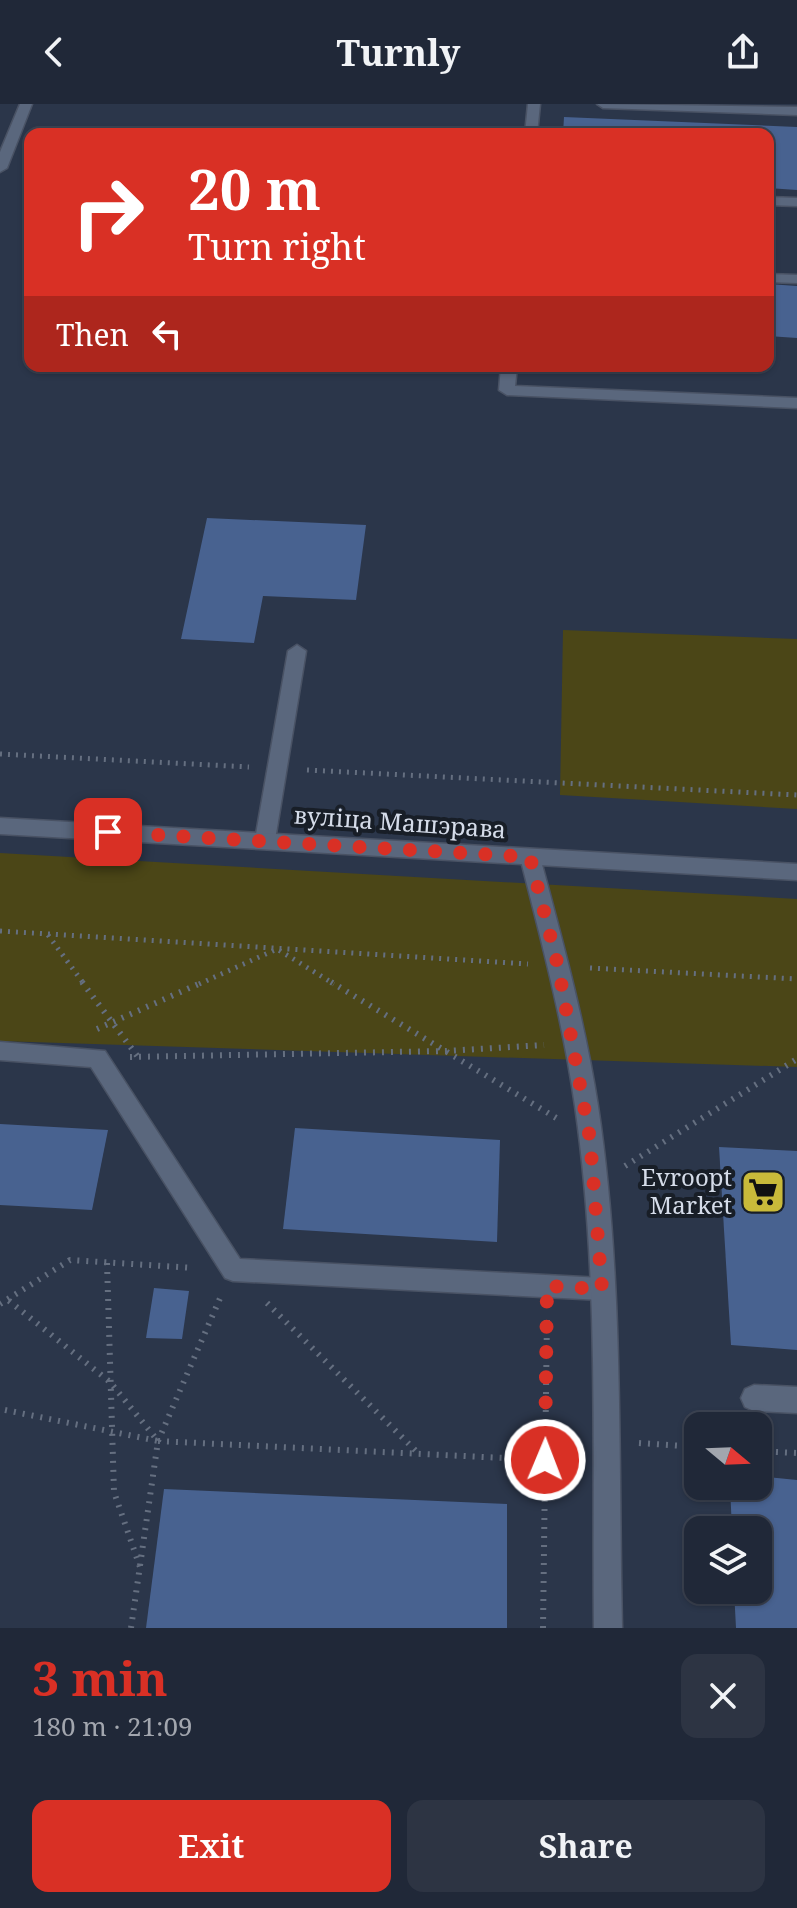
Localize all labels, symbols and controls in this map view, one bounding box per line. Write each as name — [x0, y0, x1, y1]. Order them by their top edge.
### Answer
text: Turnly — [337, 28, 460, 77]
icon: back — [32, 30, 76, 74]
icon: share — [721, 30, 765, 74]
text: 20 m — [188, 150, 321, 226]
icon: right — [56, 160, 160, 264]
text: Turn right — [188, 222, 366, 271]
icon: left — [145, 312, 189, 356]
text: Then — [56, 314, 129, 355]
pin — [74, 798, 142, 866]
street label: вуліца Машэрава — [293, 798, 507, 845]
icon: arrive — [86, 810, 130, 854]
place label: Evroopt Market — [641, 1160, 732, 1221]
supermarket icon: Evroopt Market — [739, 1168, 787, 1216]
north arrow — [684, 1412, 772, 1500]
map controls — [684, 1412, 772, 1604]
position arrow — [503, 1418, 587, 1502]
button: layers — [684, 1516, 772, 1604]
text: 3 min — [32, 1645, 168, 1710]
button: close — [681, 1654, 765, 1738]
text: 180 m · 21:09 — [32, 1708, 193, 1744]
button: Exit — [32, 1800, 391, 1892]
button: Share — [407, 1800, 765, 1892]

